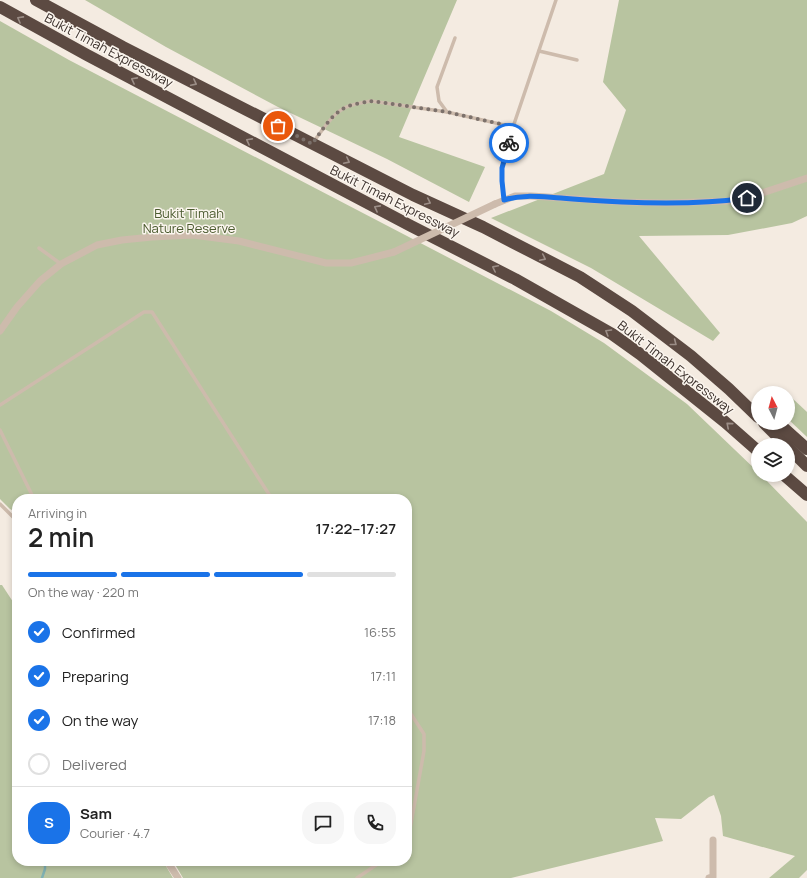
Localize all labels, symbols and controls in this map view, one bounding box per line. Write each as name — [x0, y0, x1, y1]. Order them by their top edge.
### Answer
street label: Bukit Timah Expressway — [42, 8, 177, 92]
one-way arrow — [17, 16, 24, 23]
one-way arrow — [131, 77, 138, 85]
one-way arrow — [190, 79, 197, 86]
pin — [261, 109, 295, 143]
icon: bag — [267, 115, 289, 137]
courier — [489, 123, 529, 163]
icon: bike — [498, 132, 520, 154]
one-way arrow — [246, 138, 253, 145]
one-way arrow — [343, 156, 350, 164]
street label: Bukit Timah Expressway — [327, 160, 463, 242]
pin — [730, 181, 764, 215]
icon: home — [736, 187, 758, 209]
one-way arrow — [424, 197, 431, 205]
park label: Bukit Timah Nature Reserve — [143, 204, 236, 237]
one-way arrow — [373, 205, 381, 213]
one-way arrow — [538, 253, 546, 261]
one-way arrow — [491, 266, 499, 273]
street label: Bukit Timah Expressway — [614, 316, 738, 418]
one-way arrow — [605, 329, 612, 337]
one-way arrow — [669, 338, 676, 345]
north arrow — [751, 386, 795, 430]
map controls — [751, 386, 795, 482]
one-way arrow — [726, 423, 734, 430]
button: layers — [751, 438, 795, 482]
text: Arriving in — [28, 504, 87, 522]
text: 17:22–17:27 — [316, 518, 396, 539]
text: 2 min — [28, 519, 94, 555]
text: On the way · 220 m — [28, 583, 139, 601]
icon: check — [28, 621, 50, 643]
text: Confirmed — [62, 622, 135, 643]
text: 16:55 — [364, 623, 396, 641]
icon: check — [28, 665, 50, 687]
text: Preparing — [62, 666, 129, 687]
text: 17:11 — [370, 667, 396, 685]
icon: check — [28, 709, 50, 731]
text: On the way — [62, 710, 138, 731]
text: 17:18 — [368, 711, 396, 729]
text: Delivered — [62, 754, 127, 775]
button: chat — [302, 802, 344, 844]
button: phone — [354, 802, 396, 844]
text: Sam — [80, 803, 112, 824]
text: S — [44, 812, 54, 833]
text: Courier · 4.7 — [80, 824, 150, 842]

